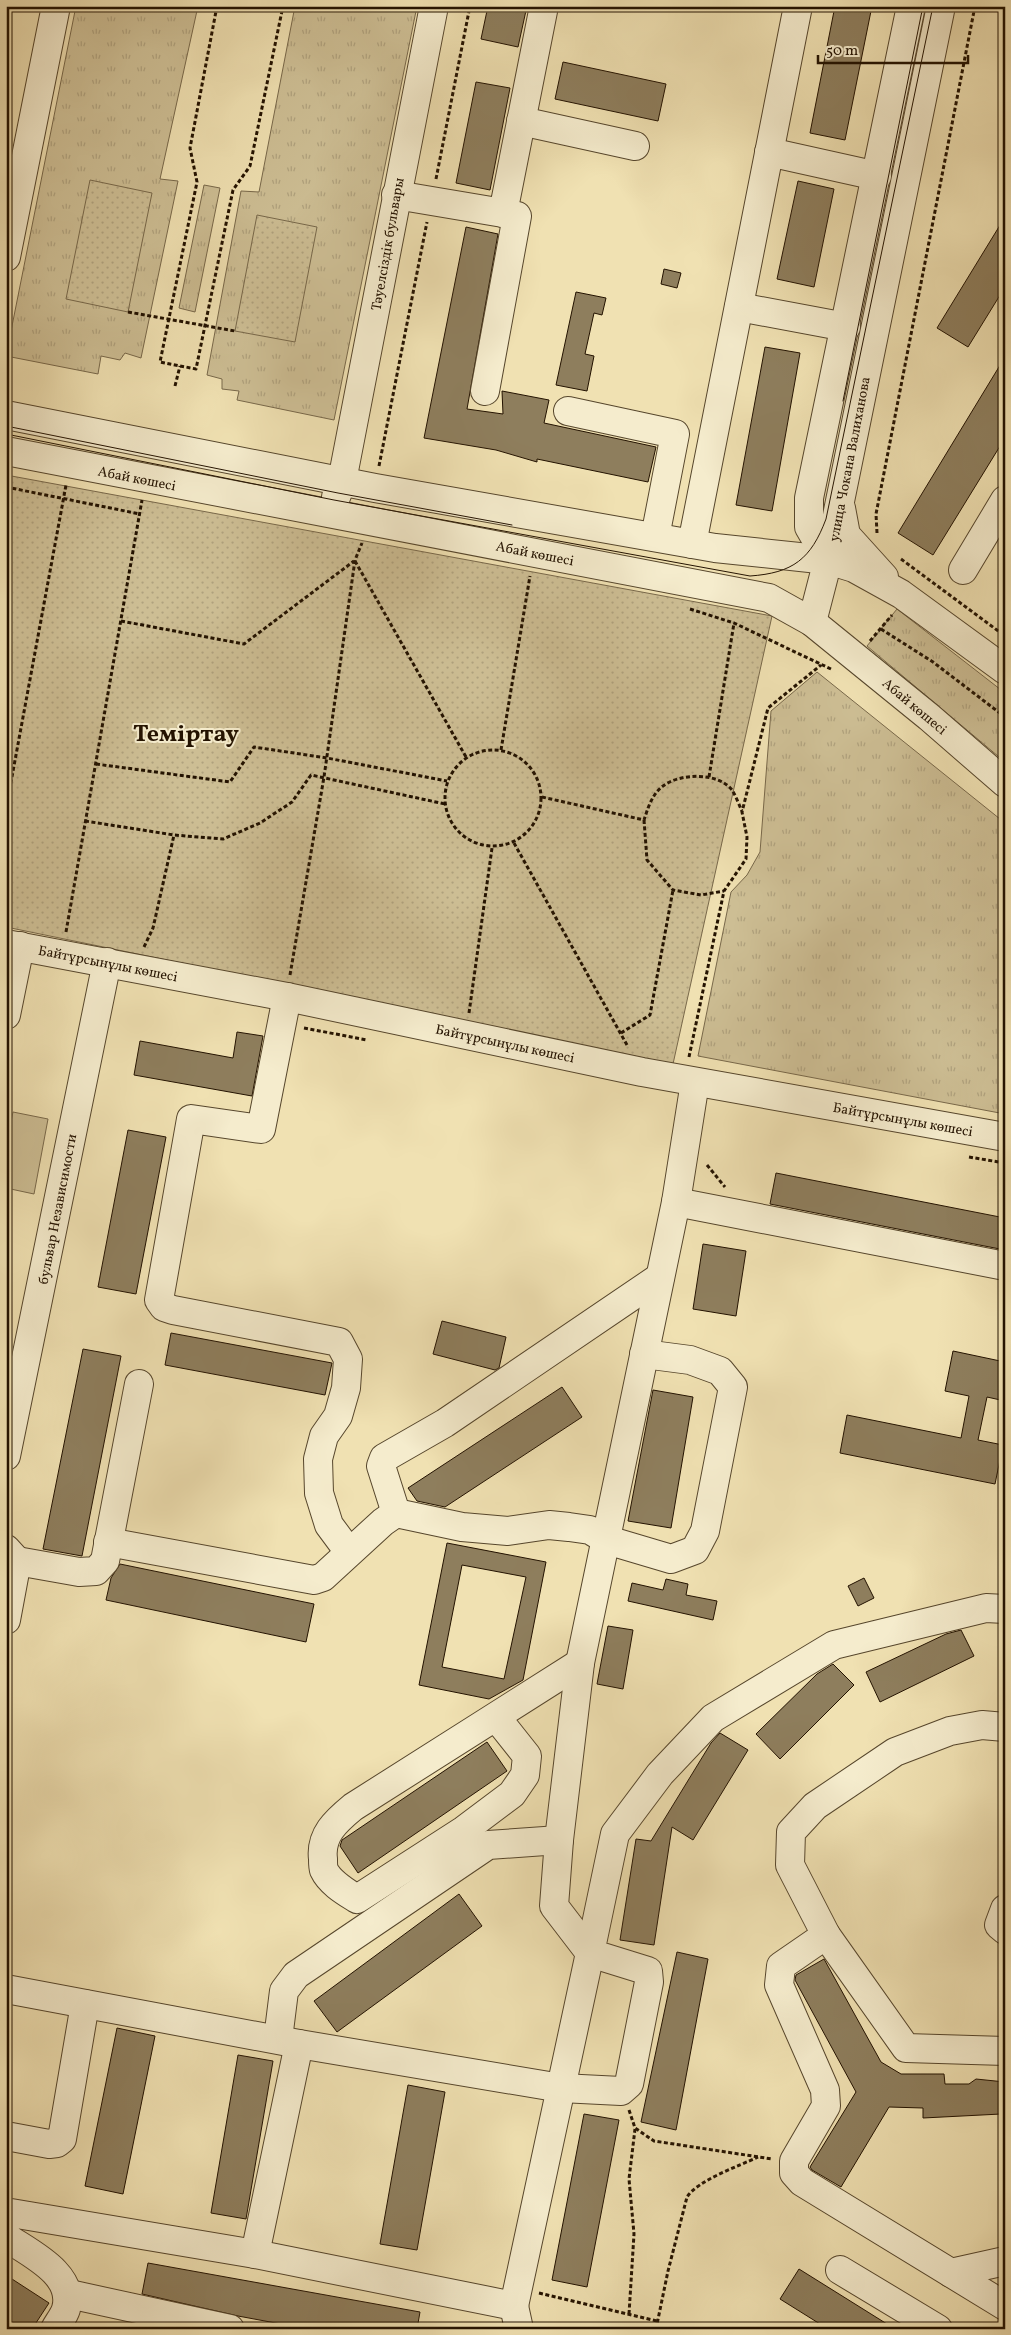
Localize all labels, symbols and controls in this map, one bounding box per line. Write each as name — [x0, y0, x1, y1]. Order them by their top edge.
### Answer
scale bar — [818, 32, 968, 64]
text: 50 m — [826, 41, 858, 62]
street label: Тәуелсіздік бульвары — [367, 176, 410, 312]
street label: улица Чокана Валиханова — [825, 375, 876, 544]
street label: Абай көшесі — [96, 463, 177, 496]
street label: Абай көшесі — [494, 538, 575, 571]
street label: Абай көшесі — [878, 674, 950, 740]
district label: Теміртау — [133, 718, 240, 752]
street label: Байтұрсынұлы көшесі — [36, 942, 179, 987]
street label: Байтұрсынұлы көшесі — [433, 1020, 576, 1068]
street label: Байтұрсынұлы көшесі — [831, 1099, 974, 1142]
street label: бульвар Независимости — [35, 1132, 82, 1286]

